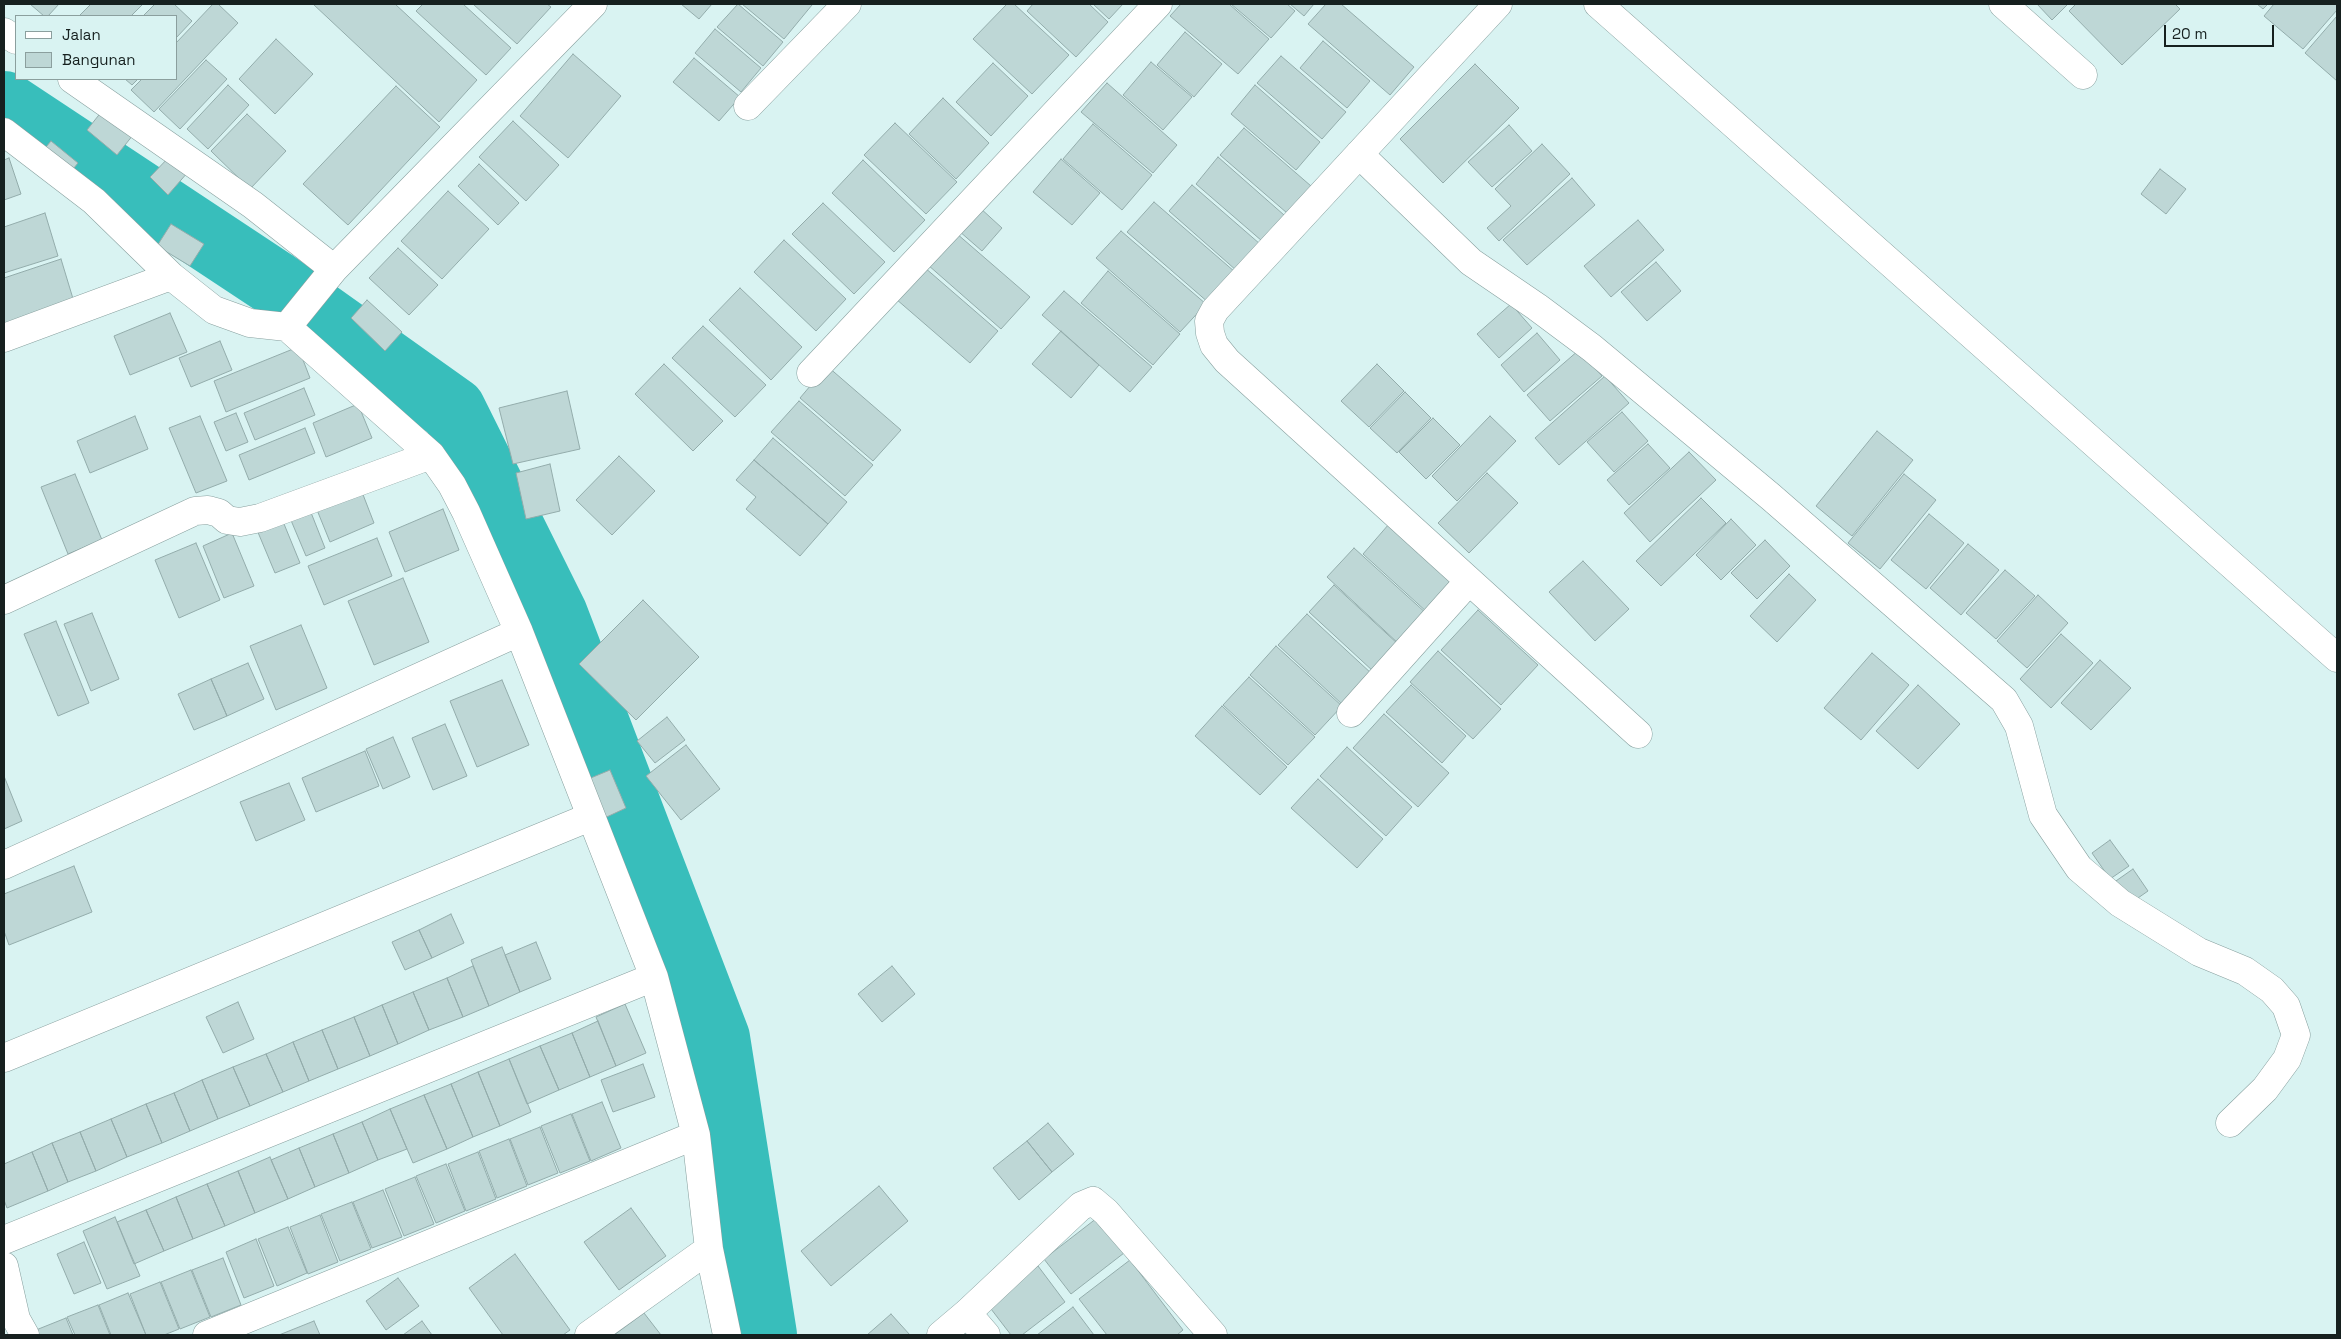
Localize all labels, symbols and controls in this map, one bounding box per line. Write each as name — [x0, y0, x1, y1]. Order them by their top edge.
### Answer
legend — [15, 15, 178, 80]
scale bar — [2166, 15, 2276, 47]
text: 20 m — [2172, 24, 2207, 43]
text: Jalan — [62, 25, 101, 44]
text: Bangunan — [62, 50, 136, 69]

